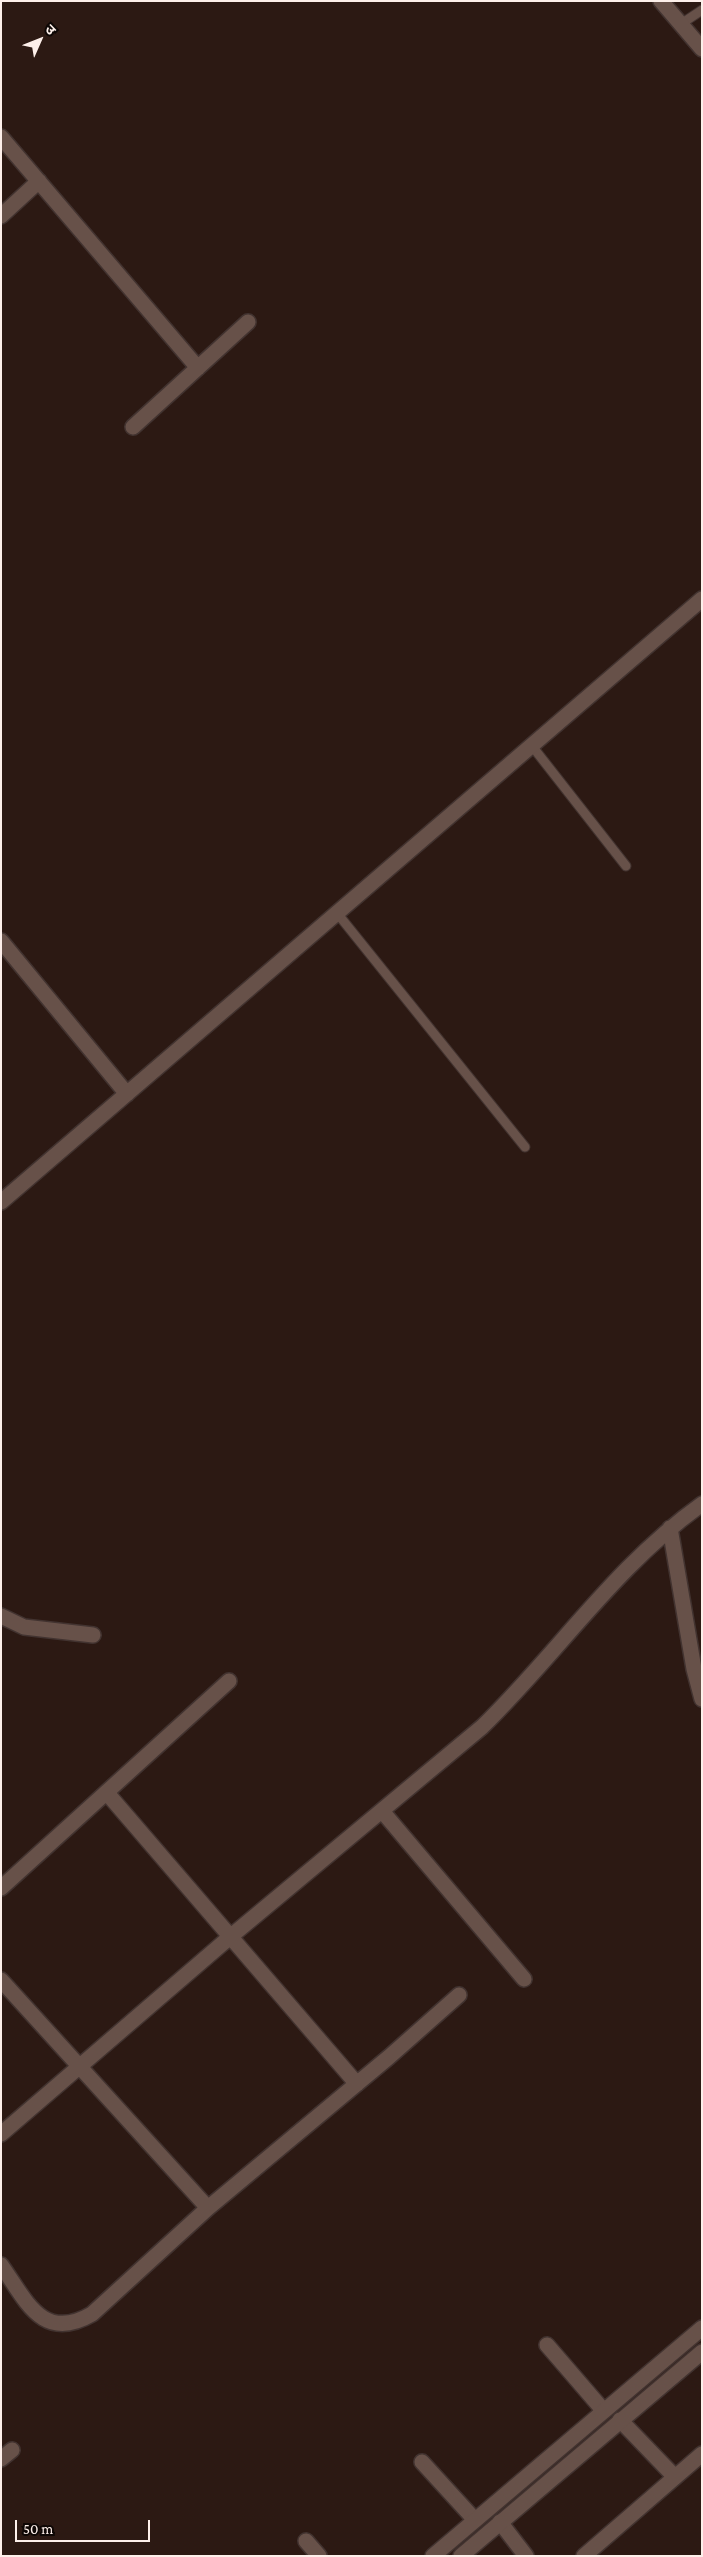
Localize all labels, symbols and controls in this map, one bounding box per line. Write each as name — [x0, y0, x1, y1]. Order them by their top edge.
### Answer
north arrow — [15, 15, 65, 65]
text: उ — [42, 21, 59, 38]
scale bar — [18, 2510, 152, 2542]
text: 50 m — [23, 2521, 53, 2537]

